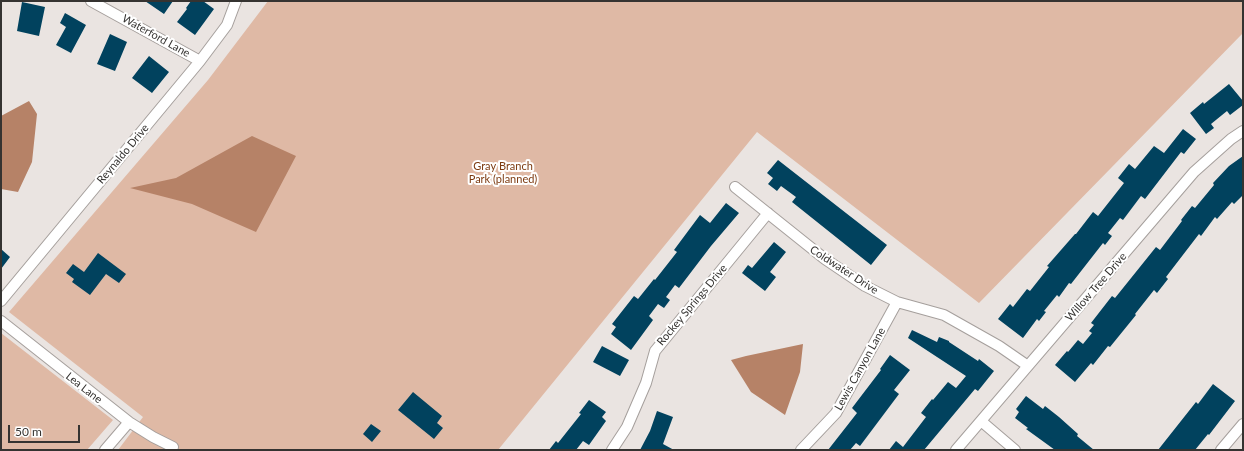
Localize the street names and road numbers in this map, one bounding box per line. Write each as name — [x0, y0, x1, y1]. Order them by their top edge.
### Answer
street label: Waterford Lane — [120, 12, 192, 60]
street label: Reynaldo Drive — [94, 122, 152, 186]
street label: Coldwater Drive — [807, 243, 881, 297]
street label: Willow Tree Drive — [1063, 250, 1129, 324]
street label: Rockey Springs Drive — [654, 262, 730, 348]
street label: Lewis Canyon Lane — [832, 325, 888, 413]
street label: Lea Lane — [63, 370, 105, 406]

